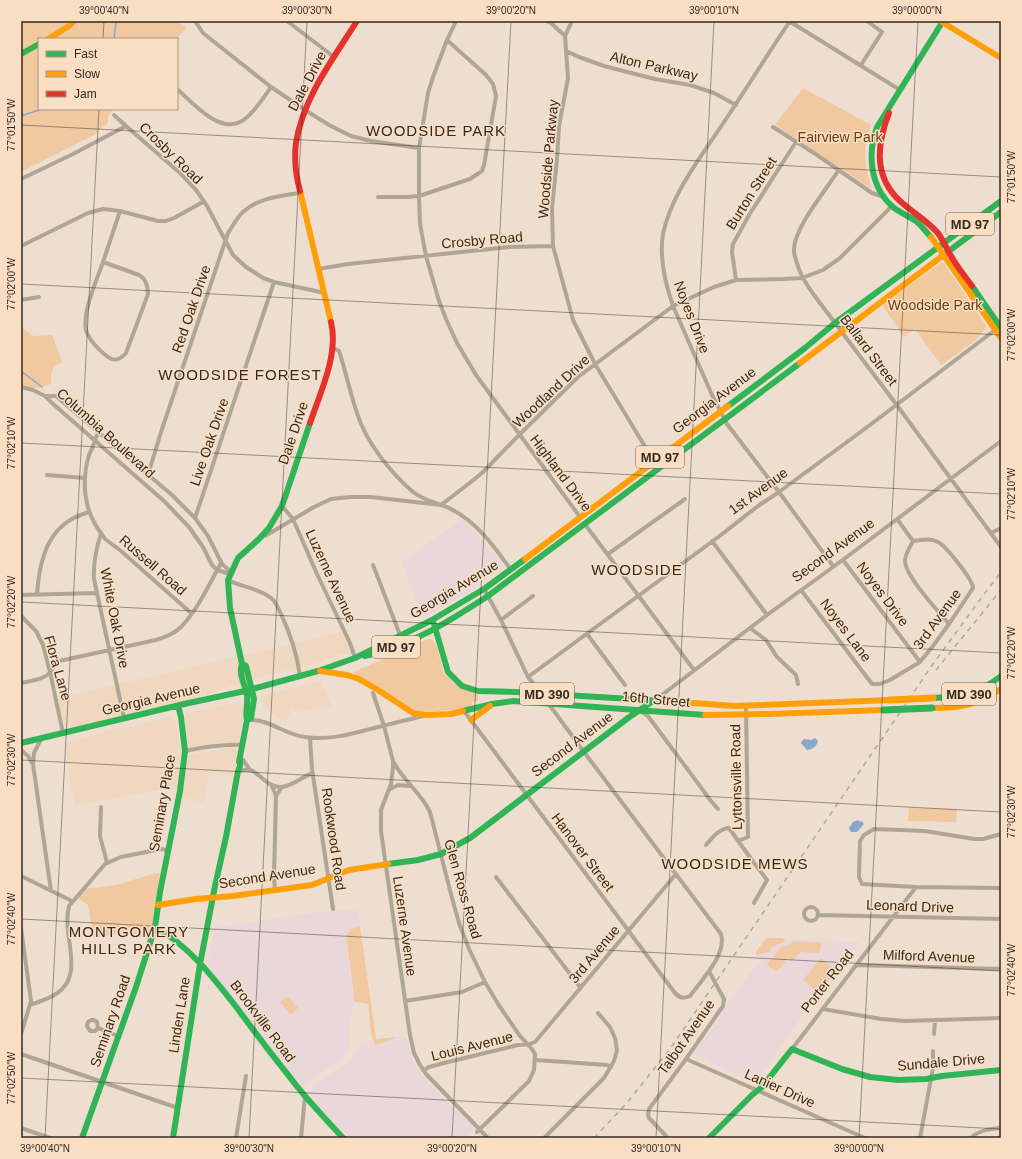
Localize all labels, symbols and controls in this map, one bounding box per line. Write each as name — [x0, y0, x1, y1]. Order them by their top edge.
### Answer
text: 39°00'40"N — [79, 5, 129, 16]
text: 39°00'30"N — [282, 5, 332, 16]
text: 39°00'20"N — [486, 5, 536, 16]
text: 39°00'10"N — [689, 5, 739, 16]
text: 39°00'00"N — [892, 5, 942, 16]
legend — [38, 38, 178, 110]
text: Fast — [74, 47, 98, 61]
street label: Dale Drive — [285, 48, 330, 114]
street label: Alton Parkway — [609, 48, 699, 84]
text: Slow — [74, 67, 100, 81]
text: Jam — [74, 87, 97, 101]
text: 77°01'50"W — [6, 98, 17, 151]
street label: Woodside Parkway — [535, 99, 561, 219]
street label: Crosby Road — [136, 119, 206, 187]
district label: WOODSIDE PARK — [366, 122, 506, 139]
park label: Fairview Park — [798, 129, 883, 145]
text: 77°01'50"W — [1006, 150, 1017, 203]
street label: Burton Street — [722, 154, 780, 232]
road number: MD 97 — [946, 213, 994, 235]
street label: Crosby Road — [441, 228, 523, 252]
text: 77°02'00"W — [6, 257, 17, 310]
street label: Red Oak Drive — [168, 263, 214, 355]
street label: Noyes Drive — [671, 279, 713, 356]
park label: Woodside Park — [888, 297, 983, 313]
text: 77°02'00"W — [1006, 308, 1017, 361]
street label: Ballard Street — [837, 311, 901, 389]
street label: Woodland Drive — [509, 351, 593, 431]
street label: Georgia Avenue — [669, 363, 759, 437]
district label: WOODSIDE FOREST — [158, 366, 322, 383]
street label: Columbia Boulevard — [54, 385, 158, 481]
street label: Live Oak Drive — [186, 396, 232, 488]
street label: Dale Drive — [275, 399, 311, 467]
text: 77°02'10"W — [6, 416, 17, 469]
street label: Highland Drive — [527, 432, 595, 515]
road number: MD 97 — [636, 446, 684, 468]
street label: 1st Avenue — [725, 464, 791, 518]
text: 77°02'10"W — [1006, 467, 1017, 520]
street label: Second Avenue — [789, 515, 877, 585]
street label: Luzerne Avenue — [302, 527, 360, 625]
street label: Russell Road — [116, 532, 190, 598]
street label: Georgia Avenue — [407, 556, 501, 622]
street label: Noyes Drive — [854, 559, 912, 629]
district label: WOODSIDE — [591, 561, 683, 578]
street label: White Oak Drive — [97, 566, 133, 670]
text: 77°02'20"W — [6, 575, 17, 628]
street label: 3rd Avenue — [910, 586, 964, 652]
street label: Noyes Lane — [817, 595, 875, 665]
text: 77°02'20"W — [1006, 626, 1017, 679]
street label: Flora Lane — [41, 634, 75, 703]
road number: MD 97 — [372, 636, 420, 658]
street label: Georgia Avenue — [100, 680, 202, 718]
road number: MD 390 — [520, 683, 574, 705]
road number: MD 390 — [942, 683, 996, 705]
street label: 16th Street — [621, 688, 691, 710]
street label: Second Avenue — [528, 708, 616, 780]
street label: Lyttonsville Road — [727, 724, 745, 830]
text: 77°02'30"W — [6, 733, 17, 786]
street label: Seminary Place — [146, 753, 178, 853]
text: 77°02'30"W — [1006, 785, 1017, 838]
street label: Rookwood Road — [319, 787, 349, 891]
street label: Hanover Street — [548, 810, 618, 894]
street label: Glen Ross Road — [441, 837, 485, 941]
district label: WOODSIDE MEWS — [661, 855, 809, 872]
street label: Second Avenue — [217, 860, 317, 892]
street label: Luzerne Avenue — [390, 875, 420, 977]
text: 77°02'40"W — [6, 892, 17, 945]
street label: Leonard Drive — [866, 896, 954, 916]
street label: 3rd Avenue — [565, 922, 623, 986]
district label: MONTGOMERY HILLS PARK — [69, 923, 189, 957]
text: 77°02'40"W — [1006, 943, 1017, 996]
street label: Porter Road — [797, 946, 857, 1016]
street label: Milford Avenue — [883, 946, 976, 966]
street label: Seminary Road — [87, 973, 133, 1069]
street label: Linden Lane — [165, 975, 193, 1054]
street label: Brookville Road — [227, 977, 299, 1065]
street label: Talbot Avenue — [654, 996, 718, 1078]
street label: Louis Avenue — [429, 1028, 515, 1064]
street label: Sundale Drive — [897, 1050, 986, 1074]
text: 77°02'50"W — [6, 1051, 17, 1104]
street label: Lanier Drive — [742, 1065, 818, 1111]
text: 39°00'40"N — [20, 1143, 70, 1154]
text: 39°00'30"N — [224, 1143, 274, 1154]
text: 39°00'20"N — [427, 1143, 477, 1154]
text: 39°00'10"N — [631, 1143, 681, 1154]
text: 39°00'00"N — [834, 1143, 884, 1154]

